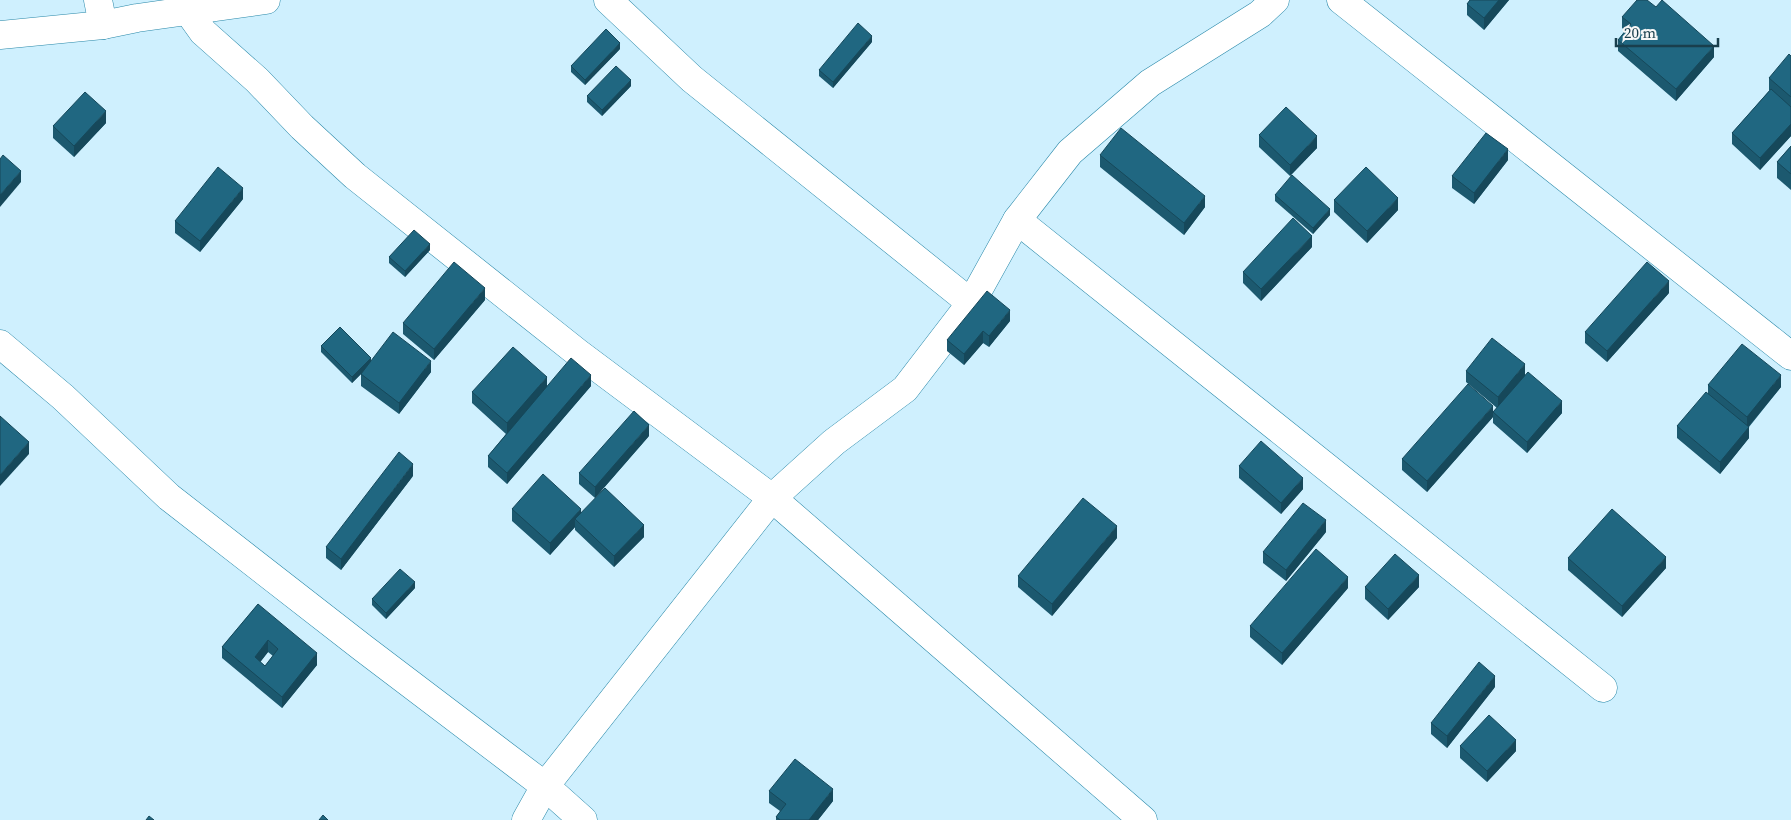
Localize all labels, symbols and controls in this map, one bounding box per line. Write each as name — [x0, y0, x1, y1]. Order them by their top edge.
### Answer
scale bar — [1616, 15, 1718, 47]
text: 20 m — [1624, 22, 1656, 43]

